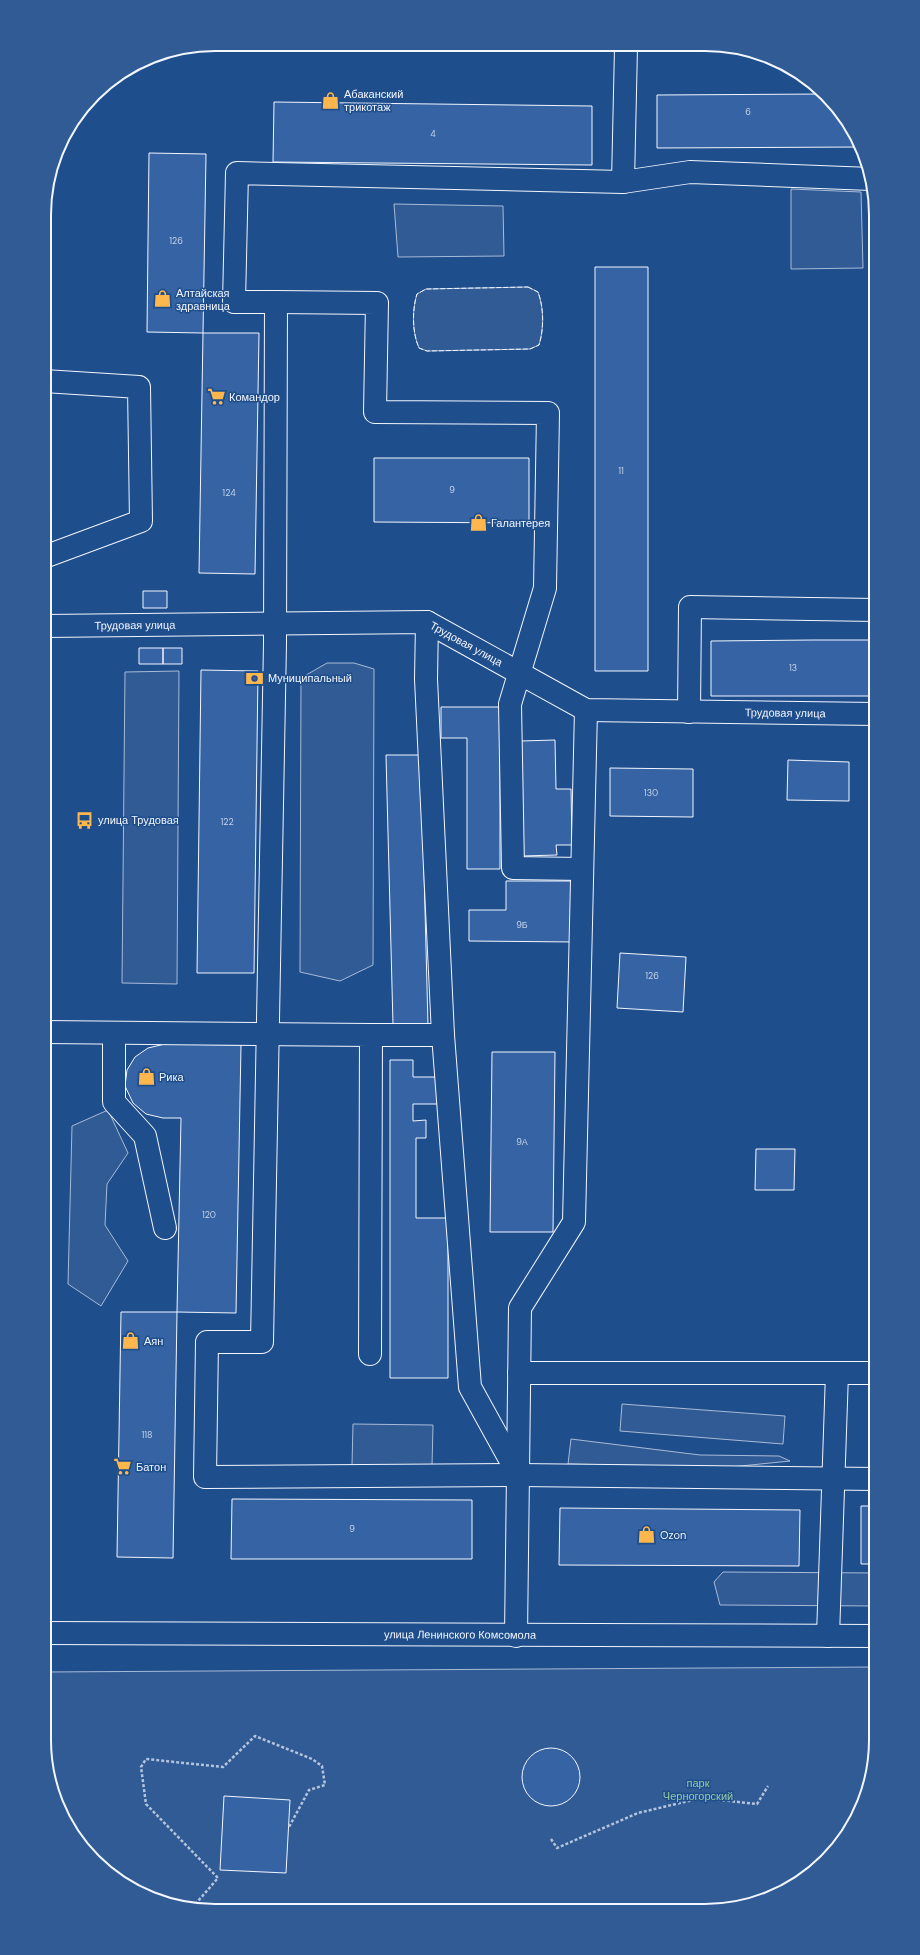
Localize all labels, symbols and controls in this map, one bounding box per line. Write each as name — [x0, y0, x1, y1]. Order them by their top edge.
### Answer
place label: Абаканский трикотаж — [344, 87, 403, 114]
shop icon: Абаканский трикотаж — [321, 90, 341, 110]
house number: 6 — [745, 106, 751, 118]
house number: 4 — [430, 128, 436, 140]
house number: 126 — [169, 235, 183, 247]
place label: Алтайская здравница — [176, 286, 231, 313]
shop icon: Алтайская здравница — [153, 289, 173, 309]
supermarket icon: Командор — [206, 387, 226, 407]
place label: Командор — [229, 390, 280, 404]
house number: 11 — [618, 465, 624, 477]
house number: 9 — [449, 484, 455, 496]
house number: 124 — [222, 487, 236, 499]
shop icon: Галантерея — [468, 513, 488, 533]
place label: Галантерея — [491, 516, 550, 530]
street label: Трудовая улица — [95, 618, 176, 632]
street label: Трудовая улица — [428, 618, 506, 670]
house number: 13 — [789, 662, 797, 674]
bank icon: Муниципальный — [245, 668, 265, 688]
place label: Муниципальный — [268, 671, 352, 685]
street label: Трудовая улица — [745, 705, 827, 720]
house number: 130 — [644, 787, 658, 799]
bus stop icon: улица Трудовая — [75, 810, 95, 830]
place label: улица Трудовая — [98, 813, 179, 827]
house number: 122 — [220, 816, 234, 828]
house number: 9Б — [516, 919, 528, 931]
house number: 126 — [645, 970, 659, 982]
shop icon: Рика — [136, 1067, 156, 1087]
place label: Рика — [159, 1070, 185, 1084]
house number: 9А — [516, 1136, 528, 1148]
house number: 120 — [202, 1209, 216, 1221]
shop icon: Аян — [121, 1331, 141, 1351]
place label: Аян — [144, 1334, 163, 1348]
house number: 118 — [141, 1429, 153, 1441]
supermarket icon: Батон — [113, 1457, 133, 1477]
place label: Батон — [136, 1460, 166, 1474]
house number: 9 — [349, 1523, 355, 1535]
shop icon: Ozon — [637, 1525, 657, 1545]
place label: Ozon — [660, 1528, 686, 1542]
street label: улица Ленинского Комсомола — [384, 1627, 537, 1642]
park label: парк Черногорский — [663, 1776, 733, 1803]

